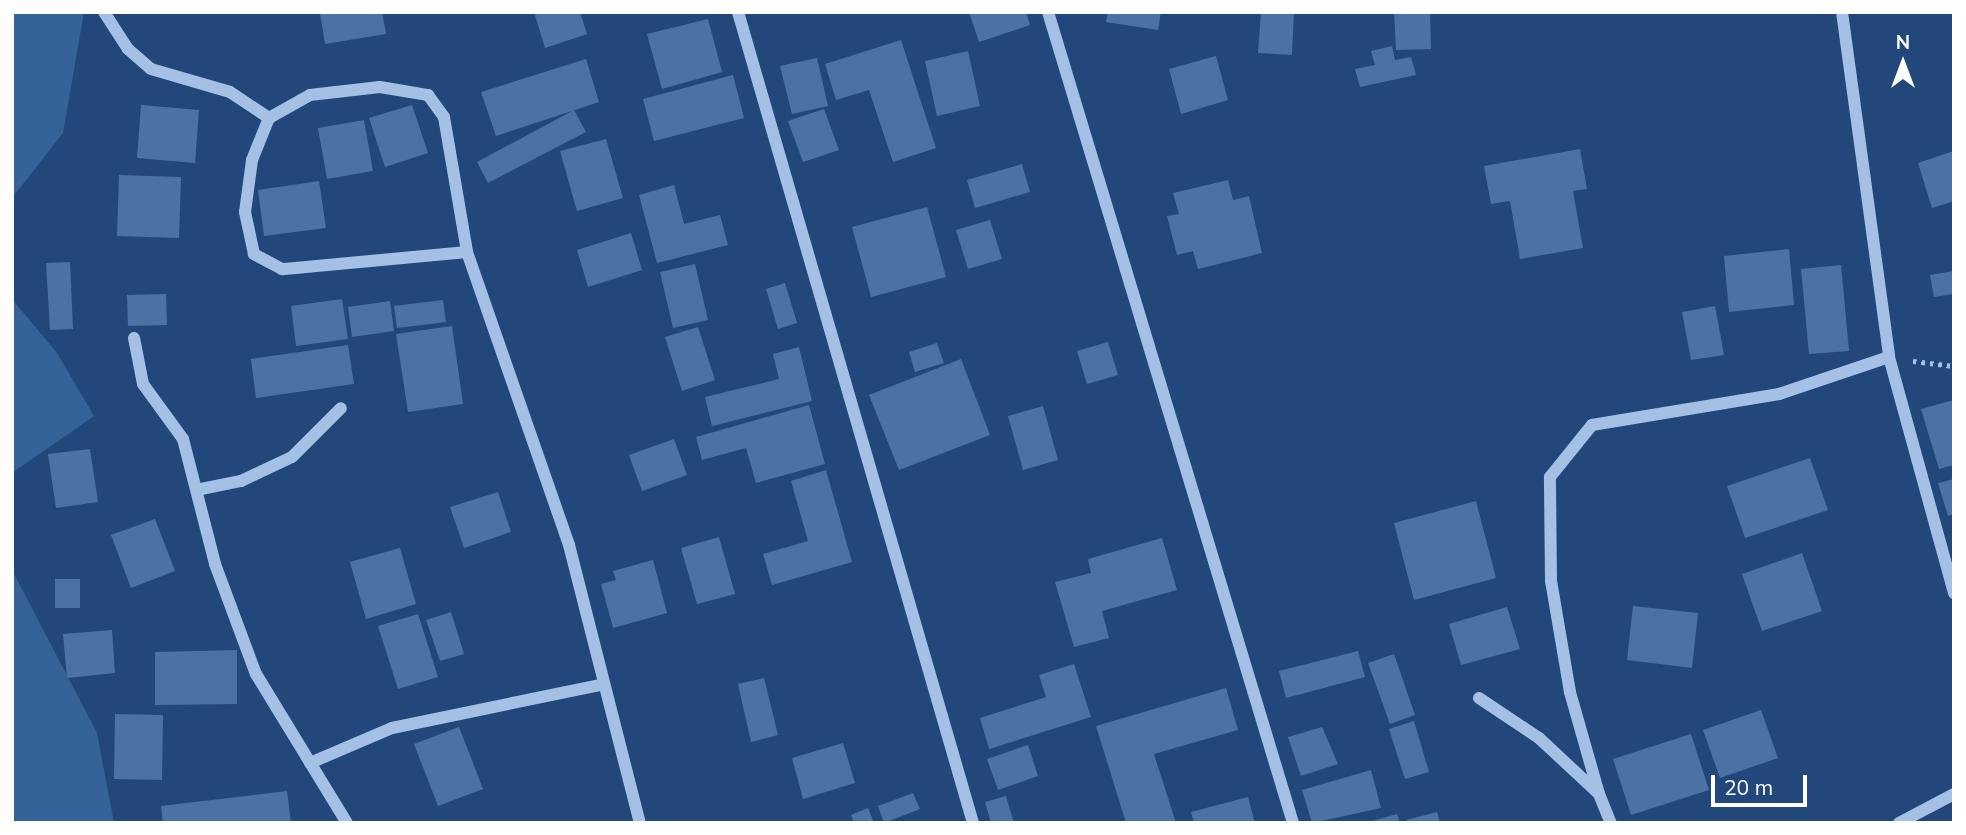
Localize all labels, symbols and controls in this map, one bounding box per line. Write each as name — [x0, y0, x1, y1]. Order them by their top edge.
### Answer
north arrow — [1868, 28, 1938, 98]
text: N — [1896, 30, 1910, 54]
scale bar — [1714, 762, 1810, 806]
text: 20 m — [1724, 774, 1773, 800]

